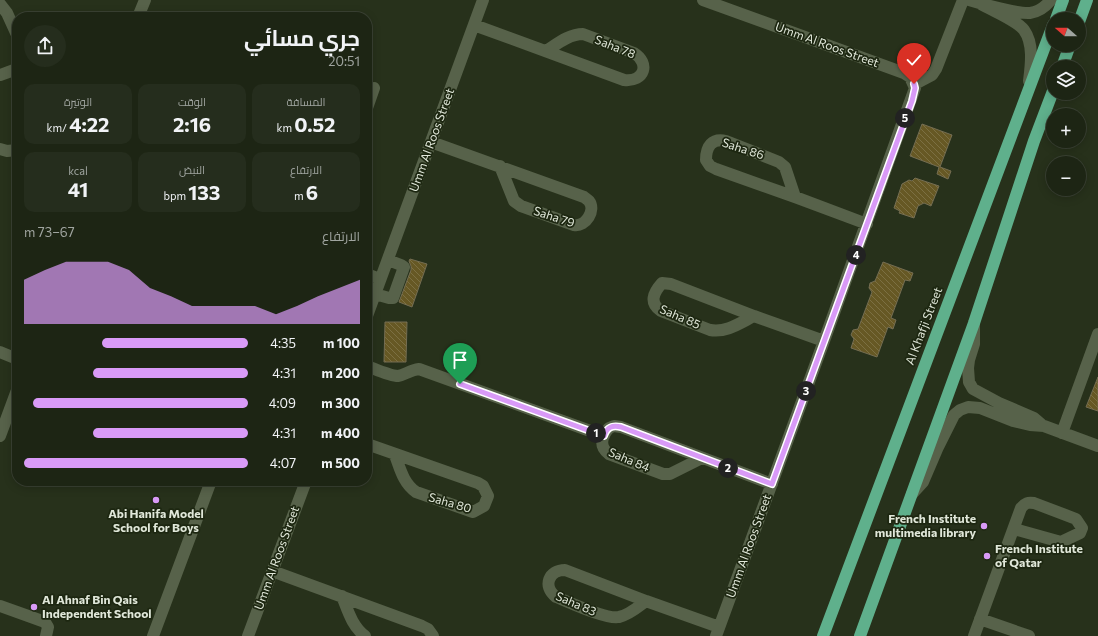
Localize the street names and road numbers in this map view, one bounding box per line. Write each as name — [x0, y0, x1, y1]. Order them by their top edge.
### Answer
street label: Umm Al Roos Street — [774, 19, 881, 69]
street label: Saha 78 — [593, 32, 638, 60]
street label: Umm Al Roos Street — [406, 86, 456, 193]
street label: Saha 86 — [721, 135, 766, 161]
street label: Saha 79 — [532, 203, 577, 229]
street label: Al Khafji Street — [902, 285, 944, 366]
street label: Saha 85 — [658, 301, 703, 331]
street label: Saha 84 — [607, 444, 652, 474]
street label: Saha 80 — [427, 489, 473, 515]
street label: Umm Al Roos Street — [723, 492, 773, 599]
street label: Umm Al Roos Street — [251, 504, 301, 611]
street label: Saha 83 — [554, 588, 599, 618]

